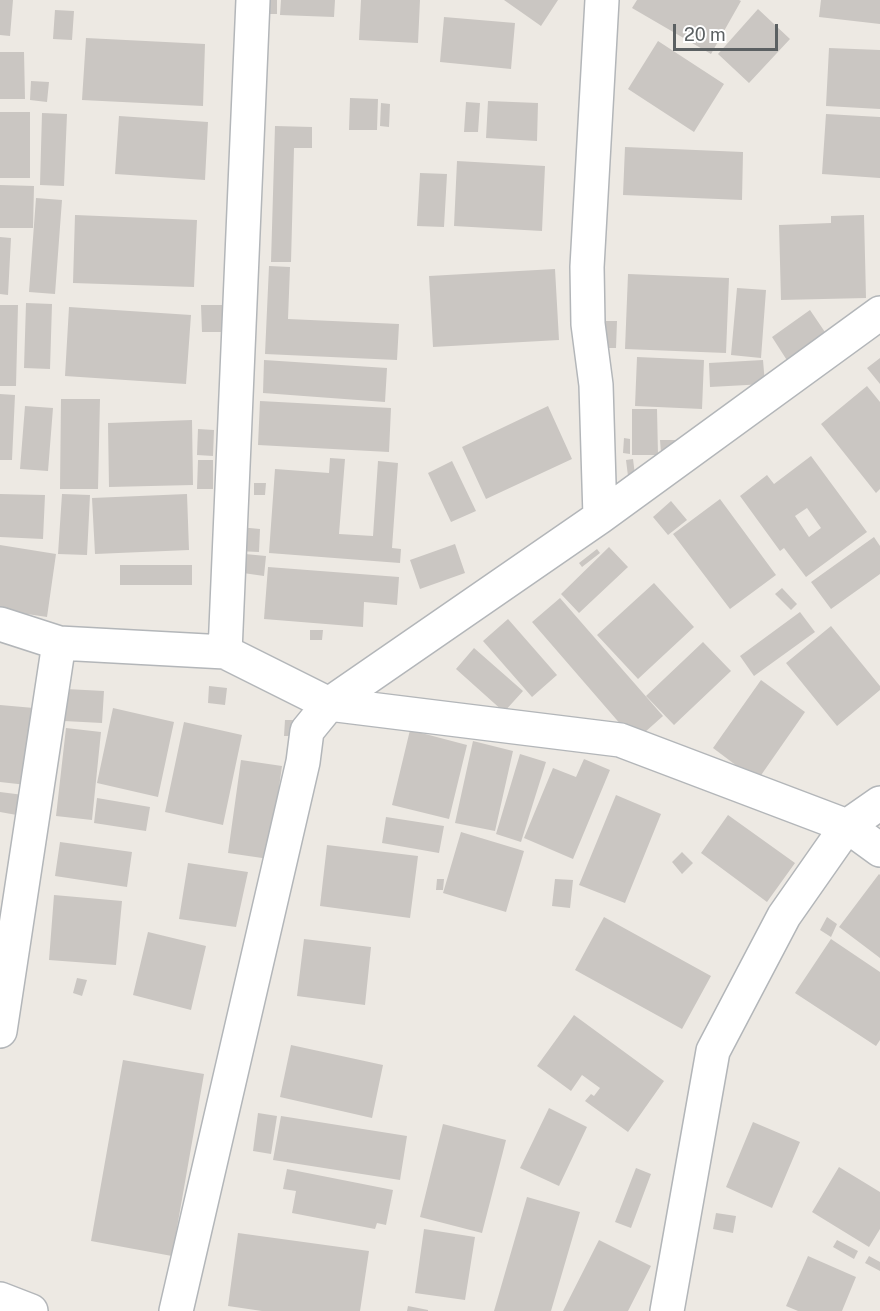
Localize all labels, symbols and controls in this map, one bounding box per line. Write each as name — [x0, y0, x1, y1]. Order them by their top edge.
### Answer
scale bar — [676, 12, 781, 50]
text: 20 m — [684, 24, 726, 45]

